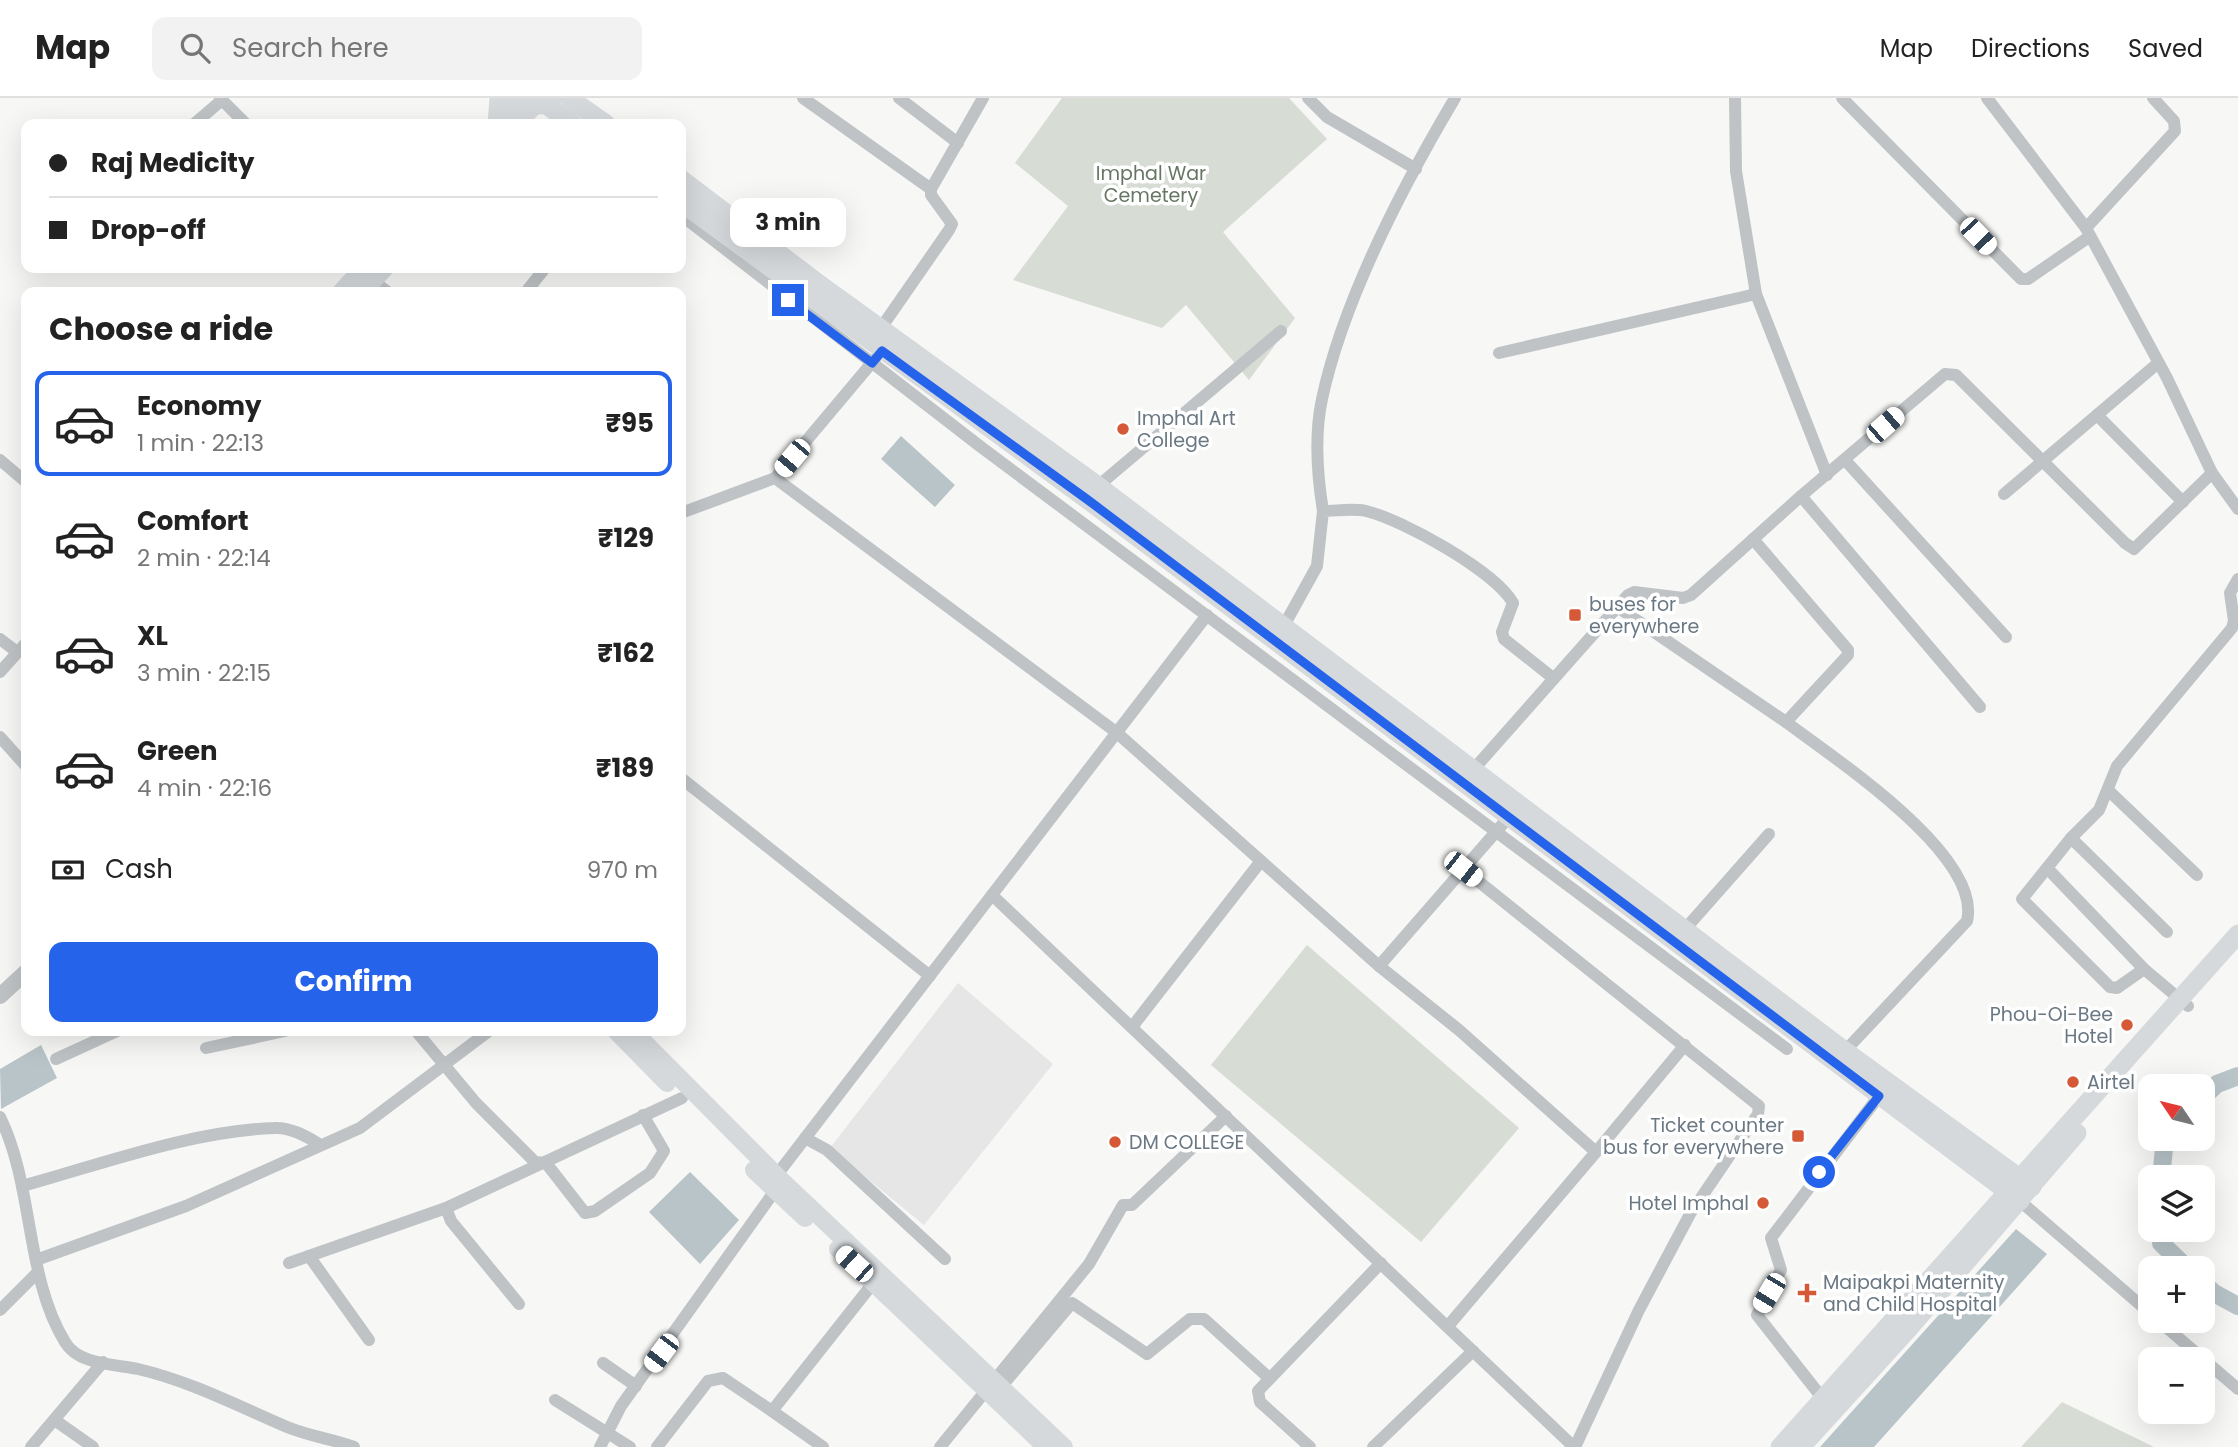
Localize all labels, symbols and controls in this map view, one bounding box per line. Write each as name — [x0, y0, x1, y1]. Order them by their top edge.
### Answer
search box — [152, 17, 642, 80]
text: Map — [35, 24, 110, 71]
icon: search — [176, 29, 214, 67]
text: Search here — [232, 30, 389, 66]
text: Map — [1880, 32, 1933, 65]
text: Directions — [1971, 32, 2090, 65]
text: Saved — [2128, 32, 2203, 65]
text: Raj Medicity — [91, 145, 254, 181]
park label: Imphal War Cemetery — [1096, 160, 1206, 209]
callout: 3 min — [730, 198, 846, 248]
text: 3 min — [755, 206, 821, 238]
text: Drop-off — [91, 212, 206, 248]
car — [1956, 214, 2001, 258]
route end — [772, 284, 804, 316]
text: Choose a ride — [49, 306, 273, 351]
text: Economy — [137, 388, 261, 424]
icon: car — [53, 392, 116, 455]
car — [1863, 403, 1908, 447]
text: ₹95 — [606, 405, 654, 441]
place label: Imphal Art College — [1137, 405, 1236, 454]
marker: Imphal Art College — [1115, 421, 1131, 437]
text: 1 min · 22:13 — [137, 427, 264, 459]
car — [771, 435, 814, 481]
text: Comfort — [137, 503, 249, 539]
icon: car — [53, 507, 116, 570]
text: ₹129 — [598, 520, 654, 556]
text: 2 min · 22:14 — [137, 542, 271, 574]
place label: buses for everywhere — [1589, 591, 1699, 640]
marker: buses for everywhere — [1567, 607, 1583, 623]
text: XL — [137, 618, 168, 654]
icon: car — [53, 622, 116, 685]
text: ₹162 — [597, 635, 654, 671]
text: 3 min · 22:15 — [137, 657, 271, 689]
text: Green — [137, 733, 218, 769]
icon: car — [53, 737, 116, 800]
text: ₹189 — [596, 750, 654, 786]
text: 4 min · 22:16 — [137, 772, 272, 804]
car — [1440, 848, 1487, 890]
icon: cash — [49, 851, 87, 889]
text: Cash — [105, 851, 173, 887]
text: 970 m — [587, 854, 658, 886]
button: Confirm — [49, 942, 658, 1022]
place label: Phou-Oi-Bee Hotel — [1990, 1001, 2113, 1050]
marker: Phou-Oi-Bee Hotel — [2119, 1017, 2135, 1033]
place label: Airtel — [2087, 1069, 2135, 1096]
marker: Airtel — [2065, 1074, 2081, 1090]
north arrow — [2138, 1074, 2216, 1152]
map controls — [2138, 1074, 2215, 1424]
place label: Ticket counter bus for everywhere — [1603, 1112, 1784, 1161]
marker: Ticket counter bus for everywhere — [1790, 1128, 1806, 1144]
place label: DM COLLEGE — [1129, 1129, 1244, 1156]
marker: DM COLLEGE — [1107, 1134, 1123, 1150]
route start — [1803, 1156, 1835, 1188]
button: layers — [2138, 1165, 2215, 1242]
place label: Hotel Imphal — [1628, 1190, 1749, 1217]
marker: Hotel Imphal — [1755, 1195, 1771, 1211]
car — [832, 1242, 877, 1286]
button: + — [2138, 1256, 2215, 1333]
place label: Maipakpi Maternity and Child Hospital — [1823, 1269, 2005, 1318]
car — [1750, 1270, 1789, 1316]
marker: Maipakpi Maternity and Child Hospital — [1797, 1283, 1817, 1303]
car — [640, 1330, 683, 1376]
button: − — [2138, 1347, 2215, 1424]

